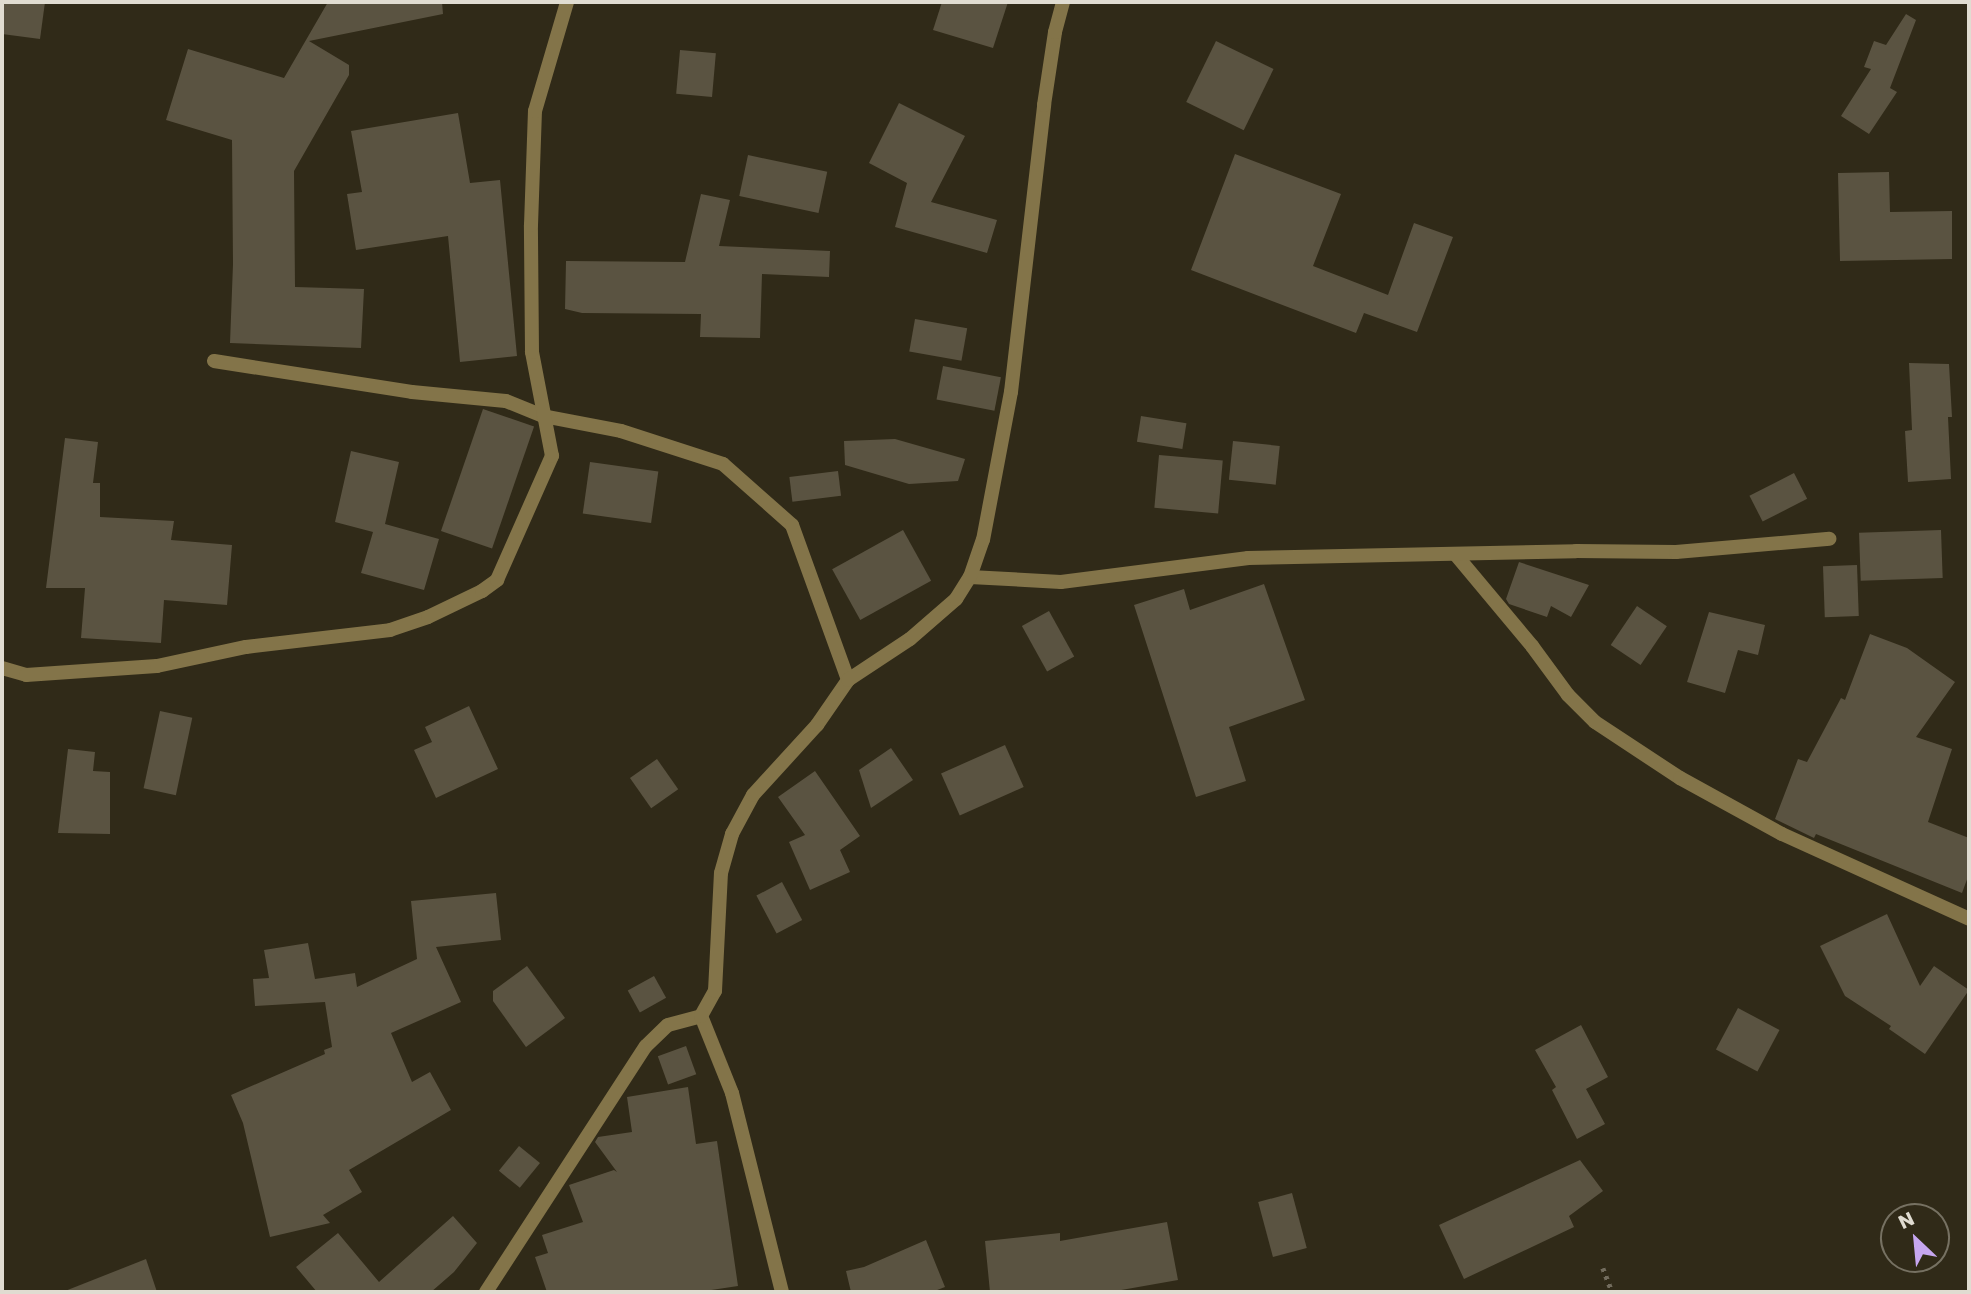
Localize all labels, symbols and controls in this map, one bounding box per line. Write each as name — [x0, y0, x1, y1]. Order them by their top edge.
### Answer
north arrow — [1880, 1203, 1950, 1273]
text: N — [1894, 1205, 1919, 1236]

